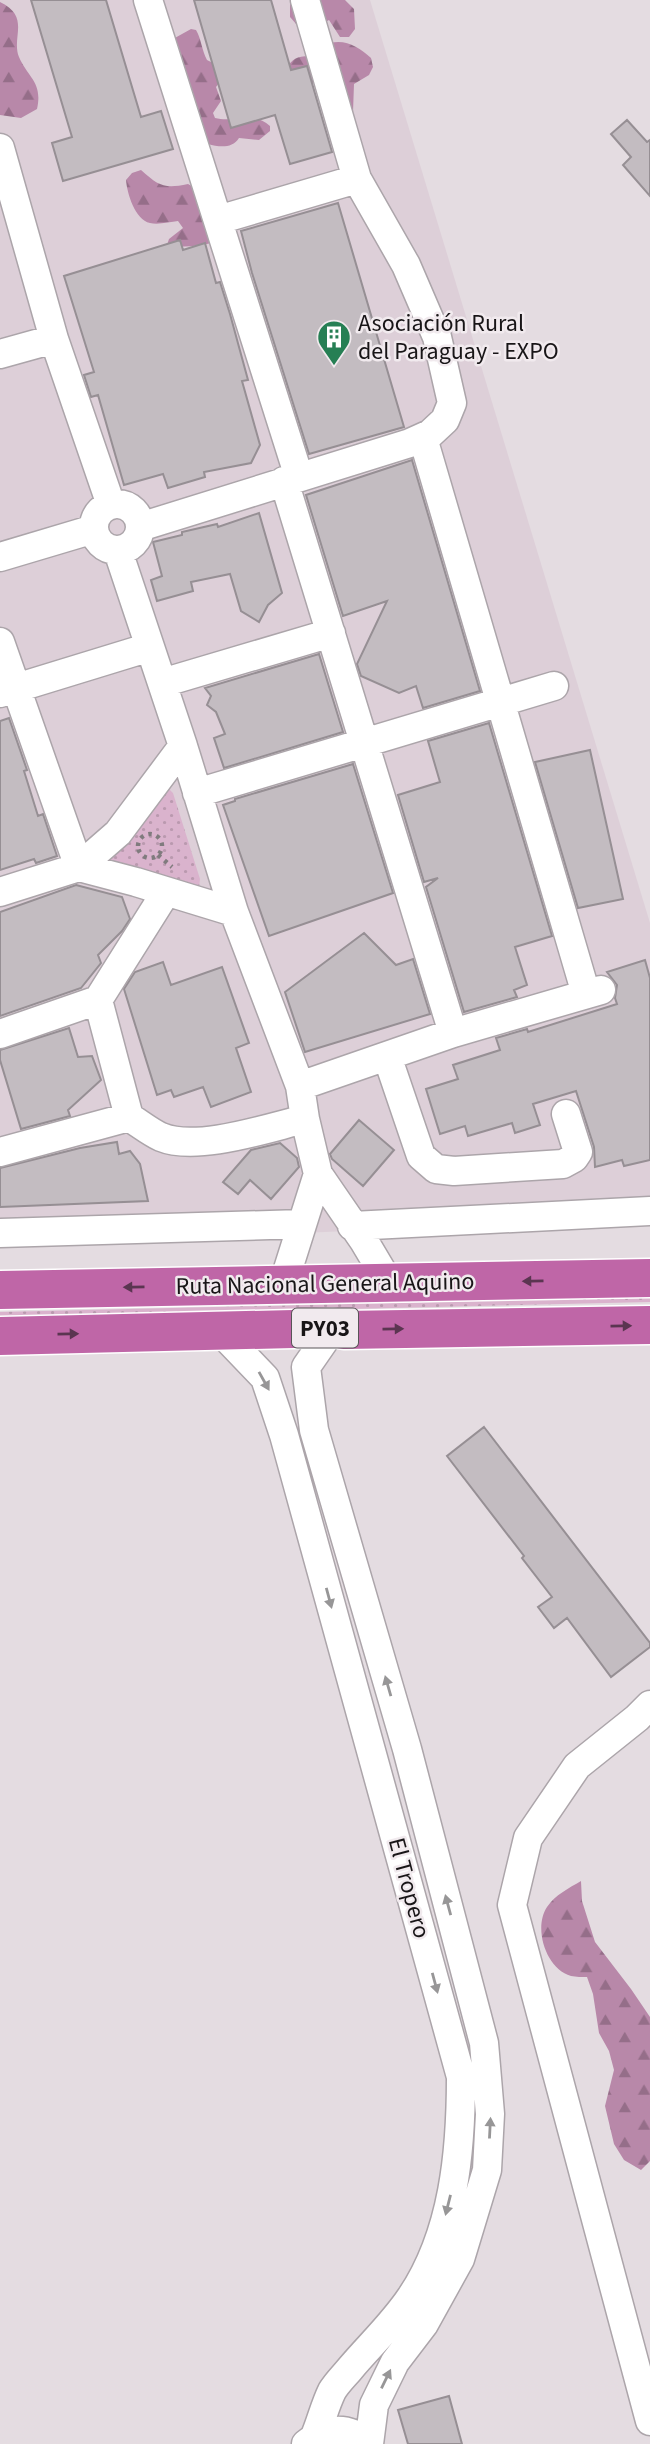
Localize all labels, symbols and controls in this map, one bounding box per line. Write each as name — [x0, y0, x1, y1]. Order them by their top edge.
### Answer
place label: Asociación Rural del Paraguay - EXPO — [358, 306, 559, 369]
building icon: Asociación Rural del Paraguay - EXPO — [315, 318, 353, 367]
street label: Ruta Nacional General Aquino — [175, 1264, 475, 1304]
one-way arrow — [522, 1275, 544, 1286]
one-way arrow — [123, 1282, 145, 1293]
road number: PY03 — [292, 1308, 358, 1348]
one-way arrow — [610, 1320, 632, 1332]
one-way arrow — [383, 1323, 405, 1335]
one-way arrow — [57, 1329, 79, 1340]
one-way arrow — [258, 1371, 270, 1390]
one-way arrow — [324, 1587, 335, 1609]
one-way arrow — [383, 1675, 393, 1696]
street label: El Tropero — [379, 1834, 439, 1942]
one-way arrow — [443, 1894, 453, 1915]
one-way arrow — [430, 1972, 441, 1994]
one-way arrow — [484, 2117, 495, 2139]
one-way arrow — [442, 2195, 453, 2217]
one-way arrow — [380, 2369, 392, 2389]

